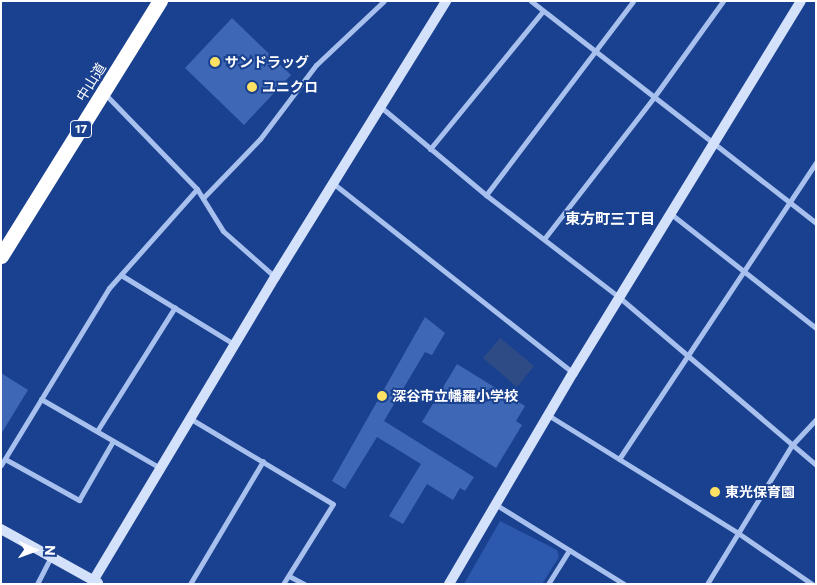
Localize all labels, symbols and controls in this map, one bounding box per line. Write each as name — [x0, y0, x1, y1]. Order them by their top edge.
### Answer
place label: サンドラッグ — [225, 54, 309, 70]
marker: サンドラッグ — [209, 56, 221, 68]
street label: 中山道 — [73, 60, 109, 104]
place label: ユニクロ — [262, 79, 318, 95]
marker: ユニクロ — [246, 81, 258, 93]
road number: 17 — [70, 120, 92, 138]
district label: 東方町三丁目 — [565, 210, 655, 228]
place label: 深谷市立幡羅小学校 — [392, 388, 518, 404]
marker: 深谷市立幡羅小学校 — [376, 390, 388, 402]
place label: 東光保育園 — [725, 484, 795, 500]
marker: 東光保育園 — [709, 486, 721, 498]
north arrow — [10, 525, 60, 575]
text: N — [42, 545, 59, 556]

